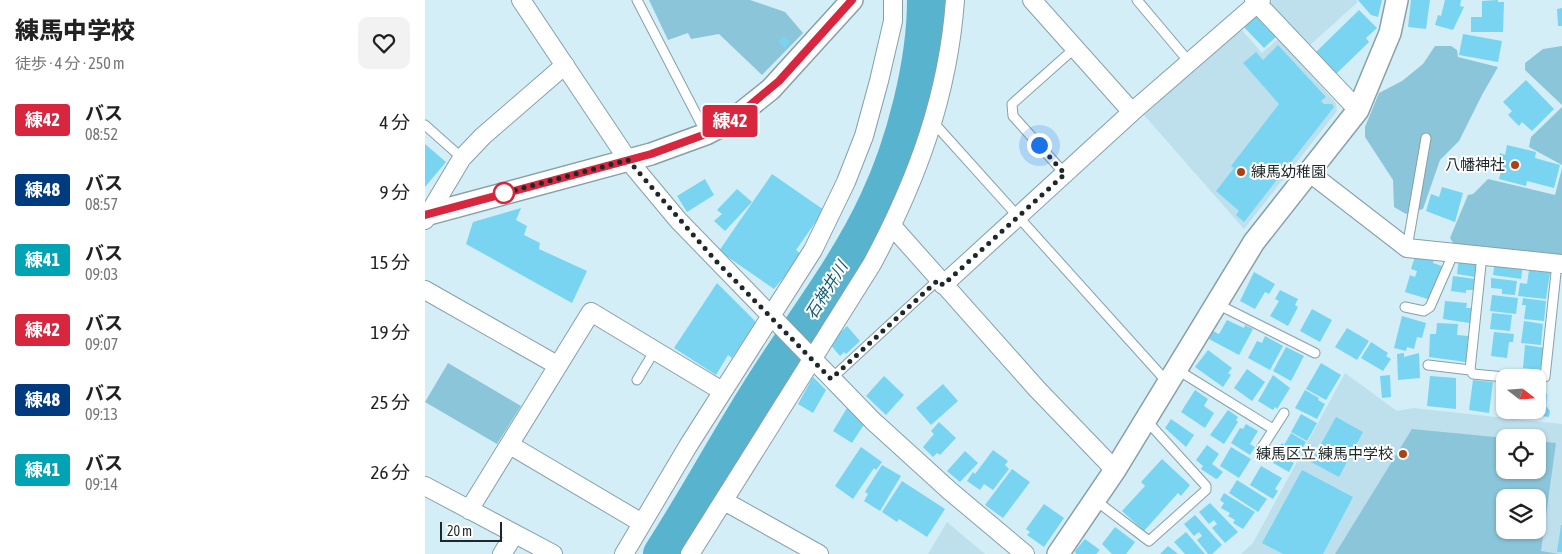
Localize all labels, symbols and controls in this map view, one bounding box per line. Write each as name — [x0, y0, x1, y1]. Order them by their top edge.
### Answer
text: 練馬中学校 — [15, 17, 135, 44]
button: heart — [358, 17, 410, 69]
text: 徒歩 · 4 分 · 250 m — [15, 54, 125, 72]
text: バス — [85, 102, 123, 124]
line badge: 練42 — [701, 105, 759, 137]
text: 練42 — [25, 109, 60, 130]
text: 練42 — [713, 110, 747, 131]
text: 4 分 — [379, 111, 410, 133]
text: 08:52 — [85, 125, 118, 143]
your location — [1027, 133, 1052, 158]
place label: 八幡神社 — [1445, 156, 1505, 173]
marker: 八幡神社 — [1509, 159, 1521, 171]
place label: 練馬幼稚園 — [1251, 163, 1326, 180]
marker: 練馬幼稚園 — [1235, 166, 1247, 178]
text: バス — [85, 172, 123, 194]
text: 練48 — [25, 179, 60, 200]
text: 9 分 — [379, 181, 410, 203]
unlabelled marker — [493, 182, 515, 204]
text: 08:57 — [85, 195, 118, 213]
text: バス — [85, 242, 123, 264]
text: 練41 — [25, 249, 60, 270]
text: 15 分 — [371, 251, 410, 273]
water label: 石神井川 — [801, 256, 852, 322]
text: 09:03 — [85, 265, 118, 283]
text: バス — [85, 312, 123, 334]
text: 練42 — [25, 319, 60, 340]
text: 19 分 — [371, 321, 410, 343]
text: 09:07 — [85, 335, 118, 353]
north arrow — [1496, 369, 1546, 419]
map controls — [1496, 369, 1546, 539]
text: バス — [85, 382, 123, 404]
text: 練48 — [25, 389, 60, 410]
text: 25 分 — [371, 391, 410, 413]
text: 09:13 — [85, 405, 118, 423]
button: locate — [1496, 429, 1546, 479]
place label: 練馬区立 練馬中学校 — [1256, 445, 1393, 462]
marker: 練馬区立 練馬中学校 — [1397, 448, 1409, 460]
text: バス — [85, 452, 123, 474]
text: 練41 — [25, 459, 60, 480]
text: 26 分 — [371, 461, 410, 483]
text: 09:14 — [85, 475, 118, 493]
button: layers — [1496, 489, 1546, 539]
scale bar — [440, 519, 503, 542]
text: 20 m — [447, 523, 472, 539]

